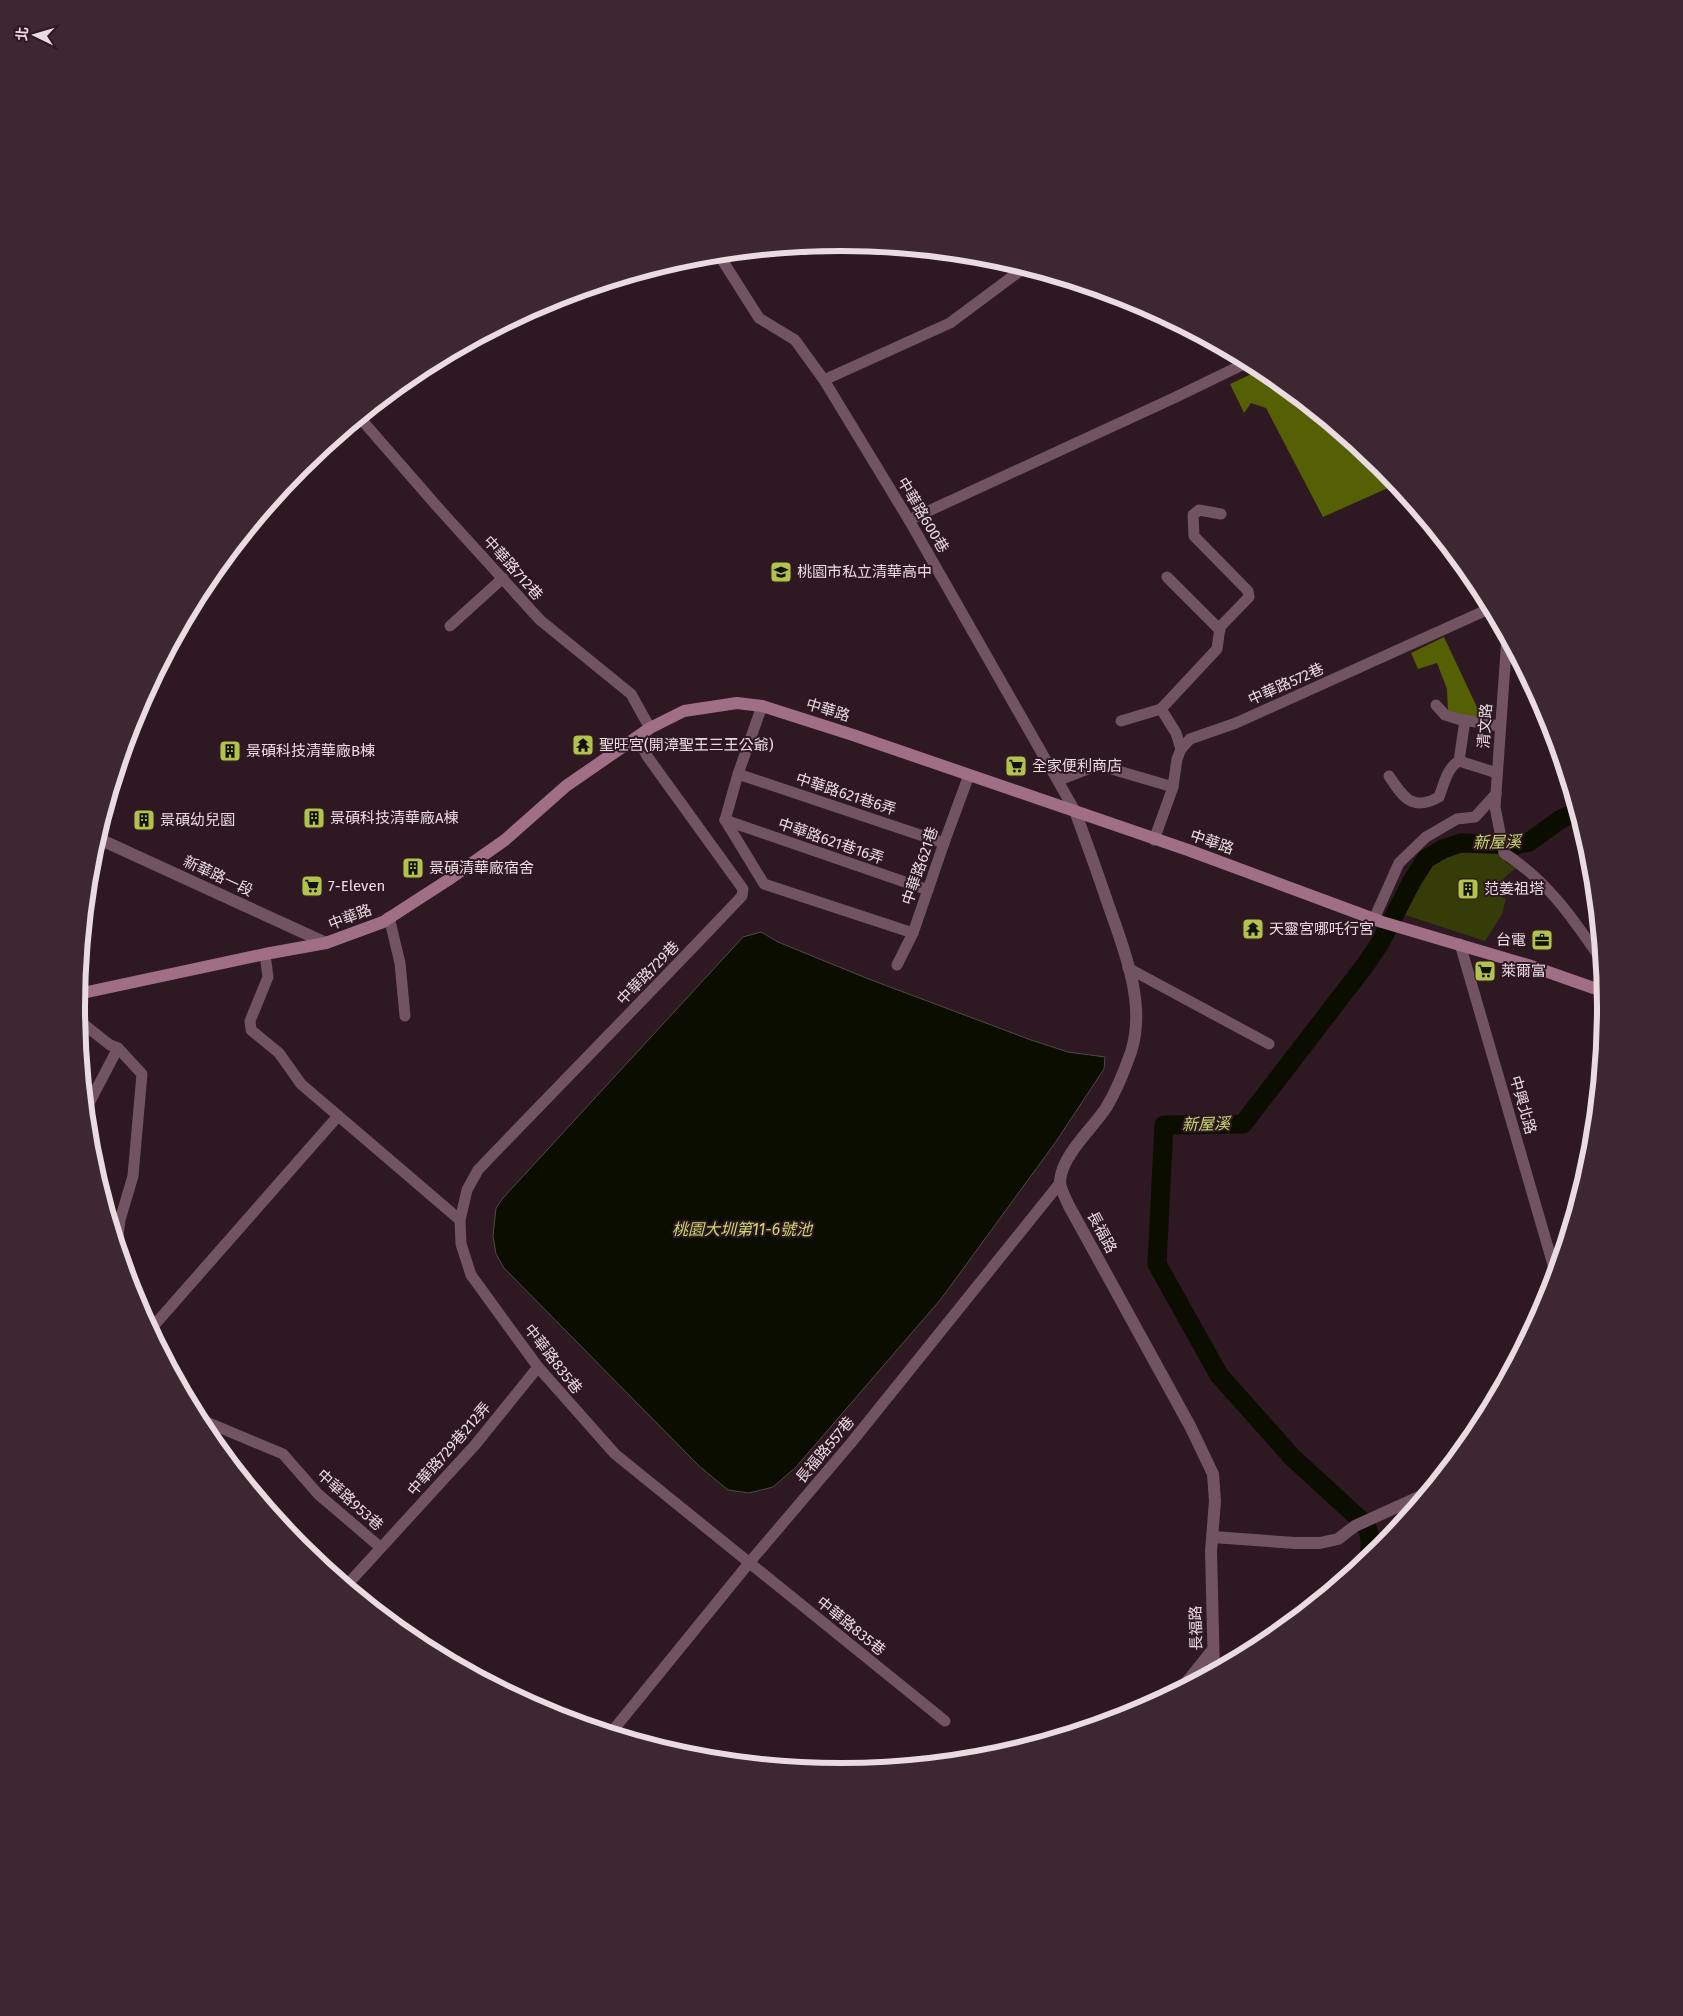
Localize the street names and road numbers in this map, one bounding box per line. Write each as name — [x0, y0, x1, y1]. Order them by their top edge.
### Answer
street label: 中華路600巷 — [893, 474, 953, 556]
street label: 中華路712巷 — [479, 532, 547, 604]
street label: 中華路572巷 — [1245, 659, 1327, 709]
street label: 中華路 — [804, 695, 852, 725]
street label: 清文路 — [1474, 703, 1496, 749]
street label: 中華路621巷6弄 — [794, 769, 898, 819]
street label: 中華路621巷16弄 — [776, 814, 886, 868]
street label: 中華路621巷 — [898, 825, 942, 907]
street label: 中華路 — [1188, 826, 1236, 858]
street label: 新華路一段 — [180, 852, 256, 900]
street label: 中華路 — [326, 901, 374, 933]
street label: 中華路729巷 — [613, 937, 683, 1009]
street label: 中興北路 — [1506, 1074, 1540, 1136]
street label: 長福路 — [1083, 1208, 1121, 1256]
street label: 中華路835巷 — [520, 1321, 586, 1397]
street label: 中華路729巷212弄 — [404, 1399, 494, 1499]
street label: 長福路557巷 — [792, 1413, 858, 1487]
street label: 中華路953巷 — [313, 1466, 387, 1534]
street label: 中華路835巷 — [813, 1593, 889, 1659]
street label: 長福路 — [1187, 1605, 1205, 1651]

